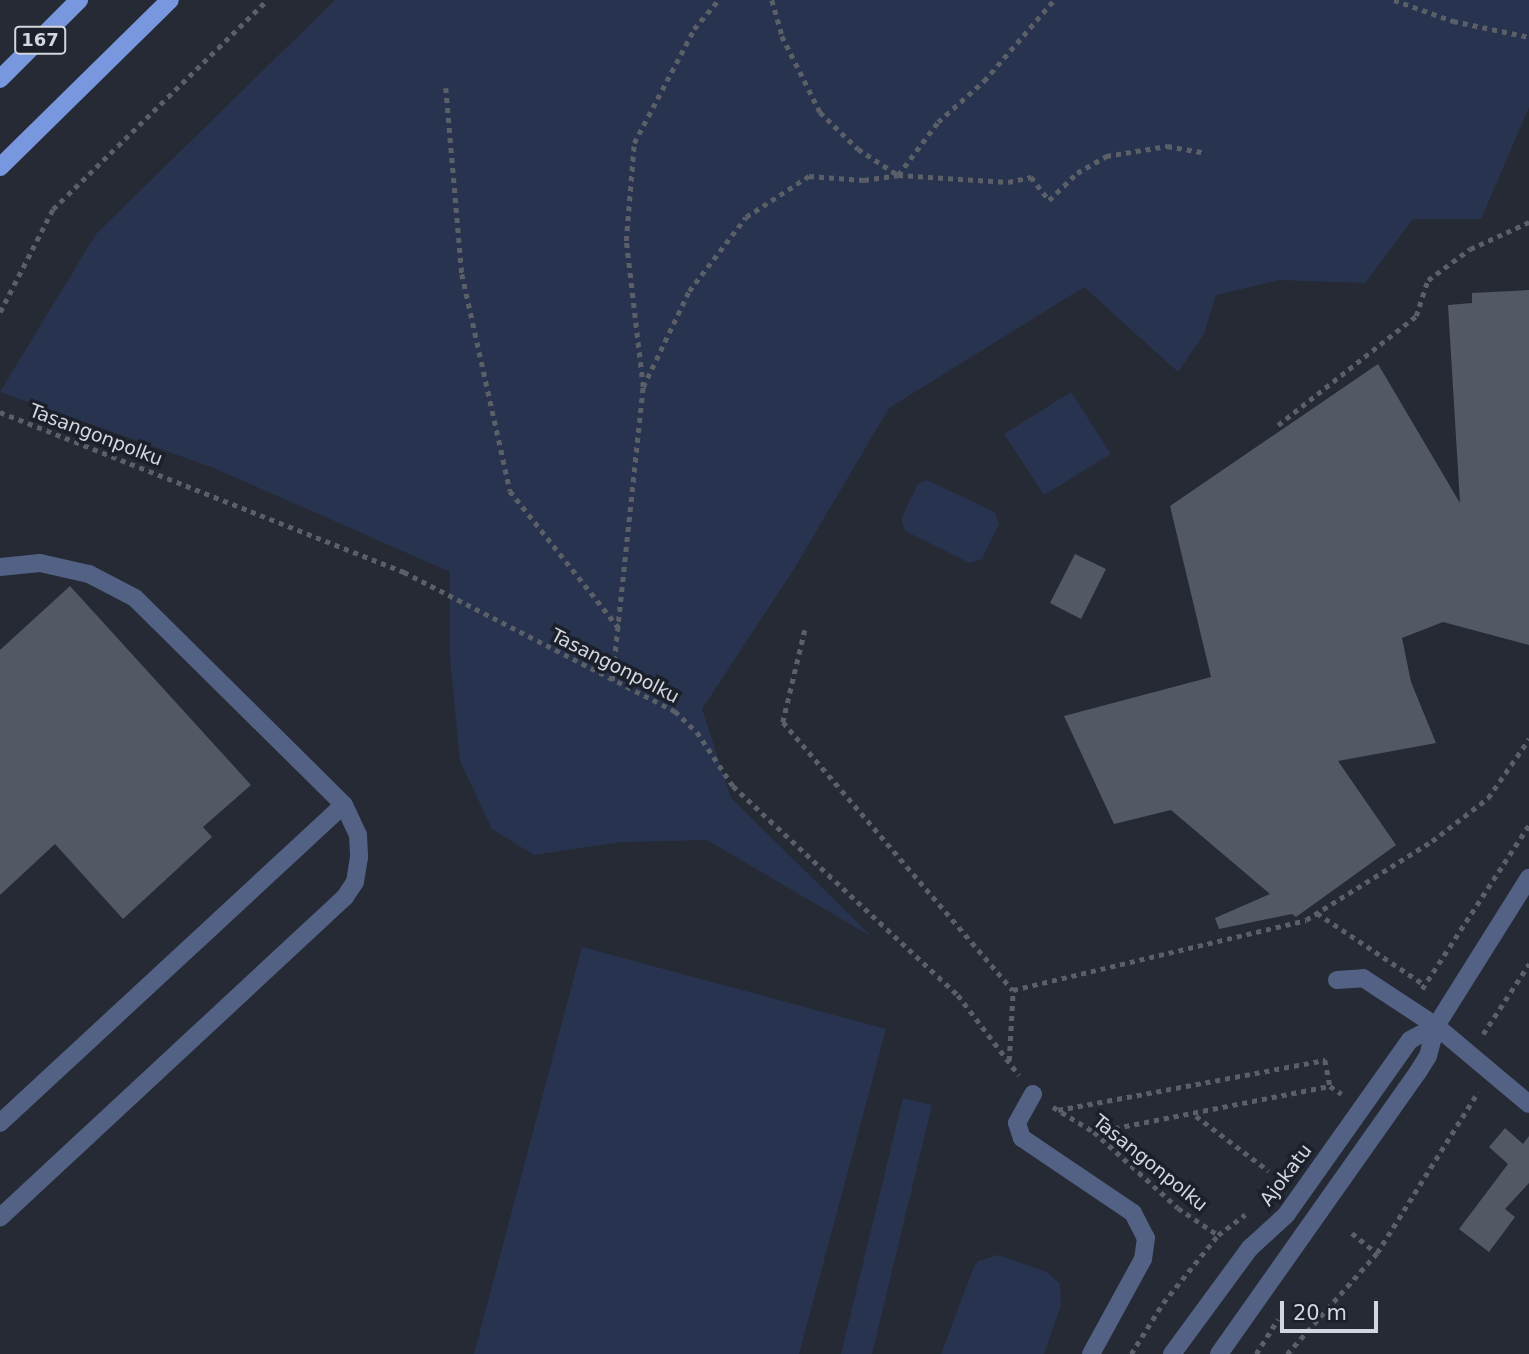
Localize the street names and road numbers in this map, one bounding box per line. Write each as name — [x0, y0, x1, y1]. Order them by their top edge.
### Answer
road number: 167 — [14, 26, 66, 55]
street label: Tasangonpolku — [26, 399, 166, 471]
street label: Tasangonpolku — [547, 624, 683, 708]
street label: Tasangonpolku — [1088, 1110, 1212, 1216]
street label: Ajokatu — [1255, 1140, 1317, 1210]

